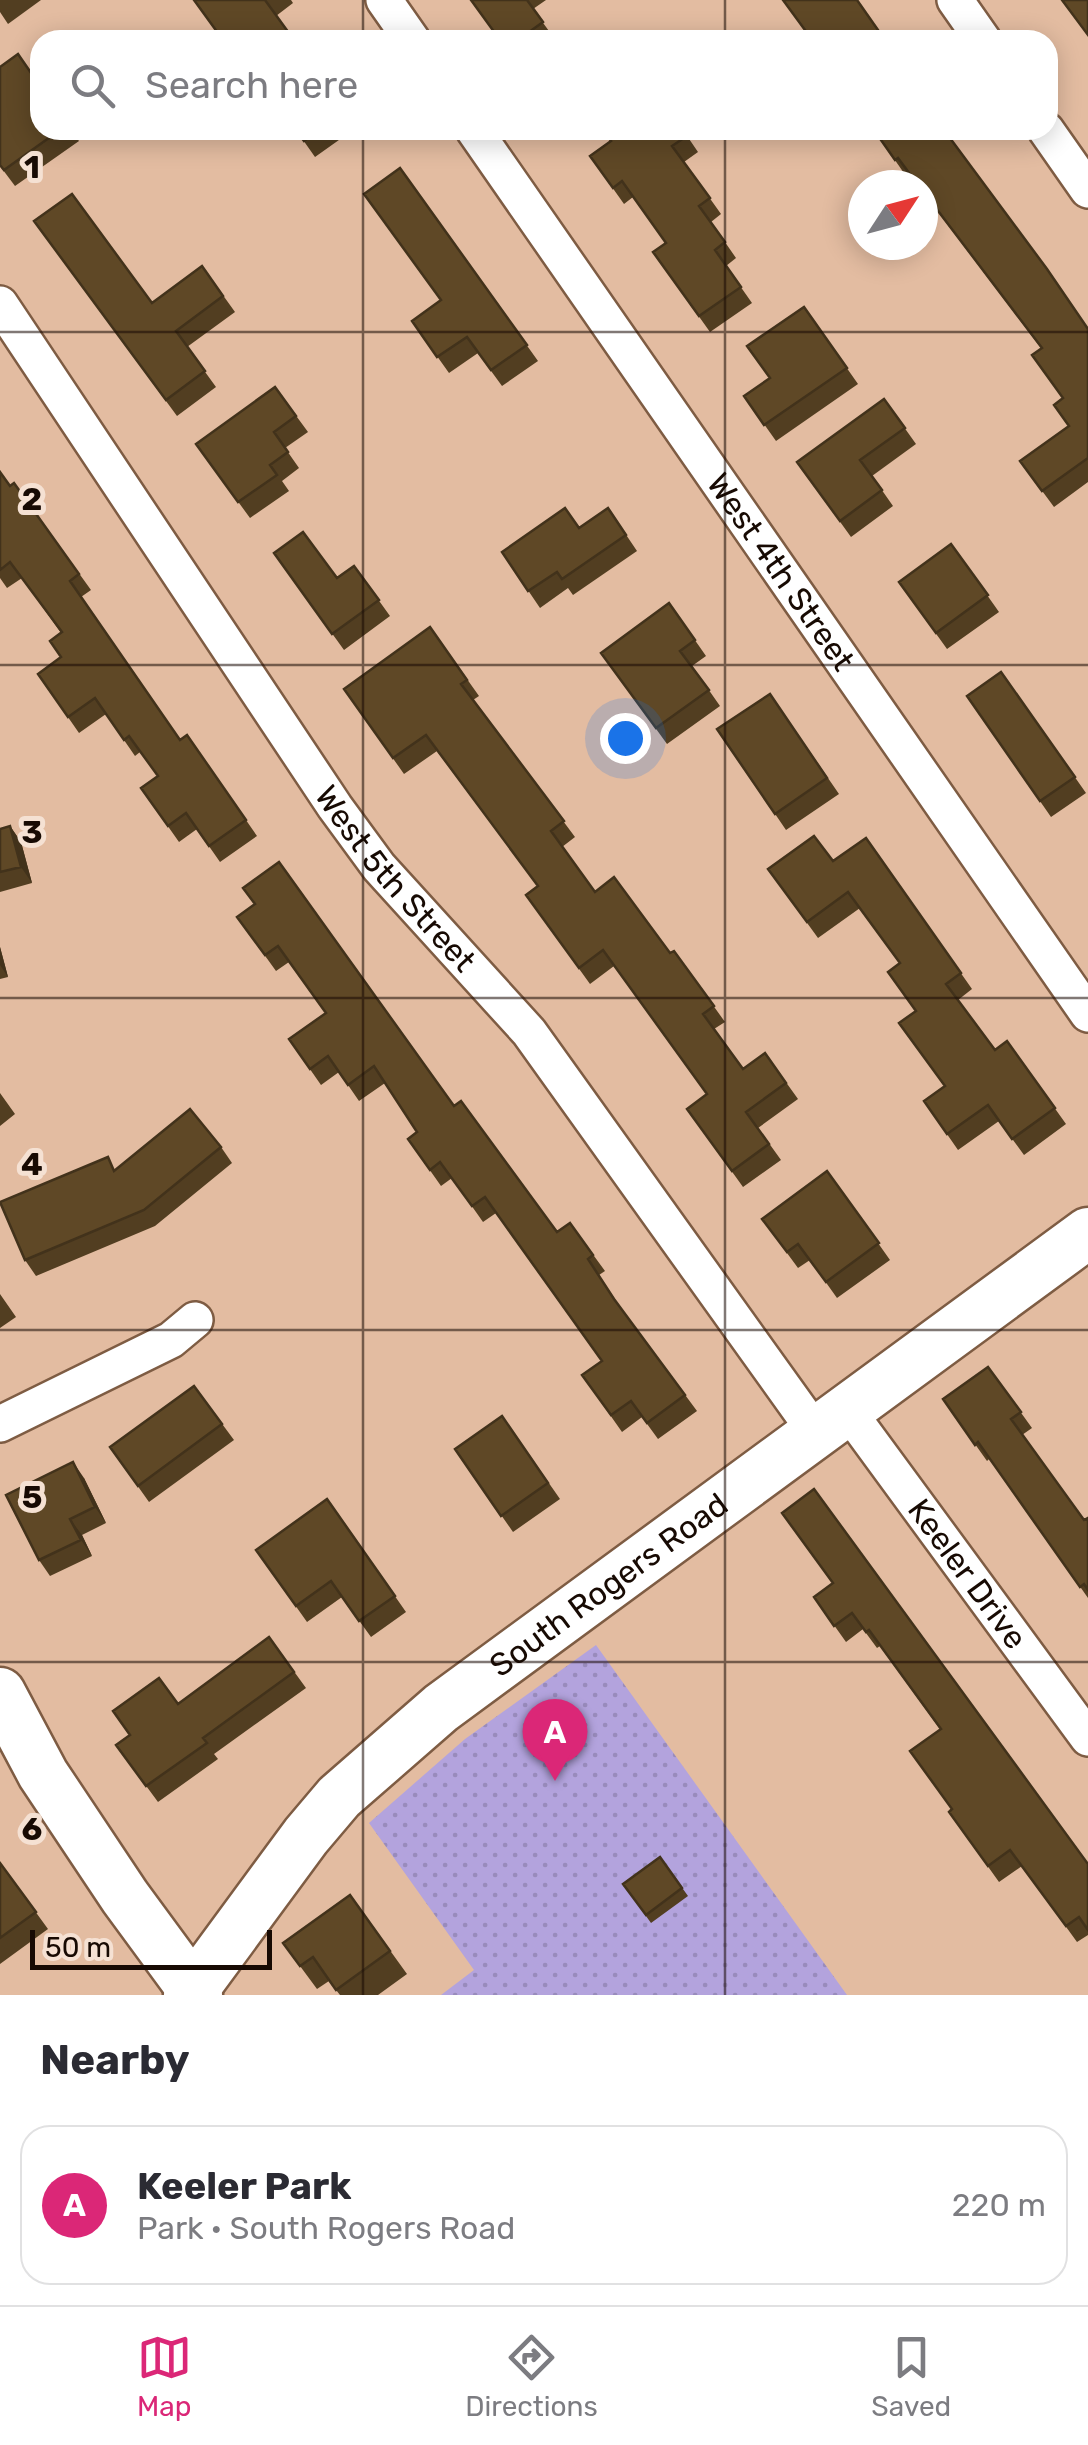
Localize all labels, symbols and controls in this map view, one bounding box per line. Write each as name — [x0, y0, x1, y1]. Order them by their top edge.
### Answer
search box — [30, 30, 1058, 140]
icon: search — [65, 58, 120, 113]
text: Search here — [145, 62, 358, 108]
text: 1 — [24, 148, 40, 186]
north arrow — [848, 170, 938, 260]
street label: West 4th Street — [699, 466, 863, 678]
text: 2 — [22, 480, 42, 518]
your location — [600, 713, 651, 764]
street label: West 5th Street — [307, 778, 484, 979]
text: 3 — [21, 813, 43, 851]
text: 4 — [21, 1145, 43, 1183]
text: 5 — [22, 1478, 42, 1516]
street label: South Rogers Road — [482, 1485, 735, 1685]
street label: Keeler Drive — [900, 1492, 1035, 1656]
pin: A — [522, 1698, 588, 1781]
text: 6 — [22, 1810, 42, 1848]
scale bar — [30, 1925, 272, 1970]
text: 50 m — [45, 1931, 111, 1964]
text: Nearby — [40, 2035, 190, 2085]
text: Keeler Park — [137, 2163, 351, 2209]
text: A — [63, 2186, 86, 2224]
text: 220 m — [952, 2186, 1046, 2224]
text: Park · South Rogers Road — [137, 2209, 515, 2247]
tab: Map — [137, 2330, 192, 2423]
tab: Directions — [465, 2330, 598, 2423]
tab: Saved — [871, 2330, 951, 2423]

